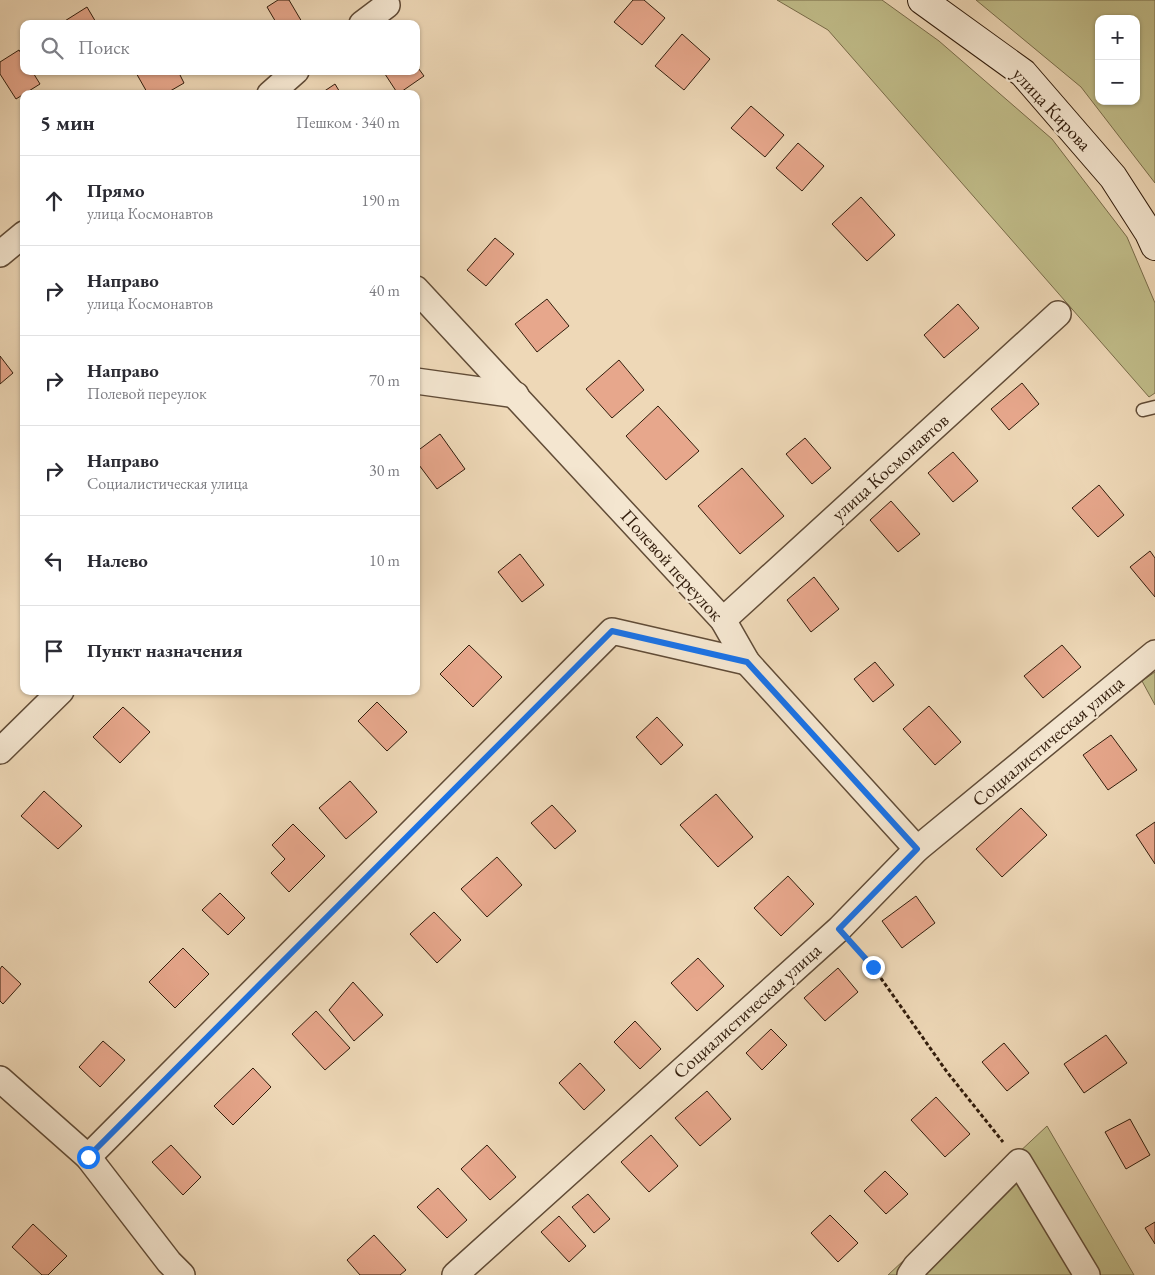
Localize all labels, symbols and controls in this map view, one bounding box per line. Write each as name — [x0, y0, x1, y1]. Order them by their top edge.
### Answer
map controls — [1095, 15, 1140, 105]
button: + — [1095, 15, 1140, 60]
search box — [20, 20, 420, 75]
icon: search — [38, 34, 66, 62]
text: Поиск — [78, 35, 130, 60]
button: − — [1095, 60, 1140, 105]
street label: улица Кирова — [1007, 62, 1097, 156]
text: 5 мин — [40, 109, 95, 136]
text: Пешком · 340 m — [296, 112, 400, 133]
text: Прямо — [87, 178, 145, 203]
icon: ahead — [40, 187, 68, 215]
text: 190 m — [361, 190, 400, 211]
text: улица Космонавтов — [87, 203, 213, 224]
text: Направо — [87, 268, 159, 293]
icon: right — [40, 277, 68, 305]
text: 40 m — [369, 280, 400, 301]
text: улица Космонавтов — [87, 293, 213, 314]
text: Направо — [87, 358, 159, 383]
icon: right — [40, 367, 68, 395]
text: 70 m — [369, 370, 400, 391]
text: Полевой переулок — [87, 383, 207, 404]
street label: улица Космонавтов — [826, 408, 954, 526]
text: Направо — [87, 448, 159, 473]
icon: right — [40, 457, 68, 485]
text: 30 m — [369, 460, 400, 481]
text: Социалистическая улица — [87, 473, 248, 494]
street label: Полевой переулок — [615, 504, 729, 626]
icon: left — [40, 547, 68, 575]
text: Налево — [87, 548, 148, 573]
text: 10 m — [369, 550, 400, 571]
icon: arrive — [40, 637, 68, 665]
text: Пункт назначения — [87, 638, 243, 663]
street label: Социалистическая улица — [967, 670, 1130, 812]
street label: Социалистическая улица — [668, 937, 827, 1084]
route end — [862, 956, 885, 979]
route start — [77, 1146, 100, 1169]

